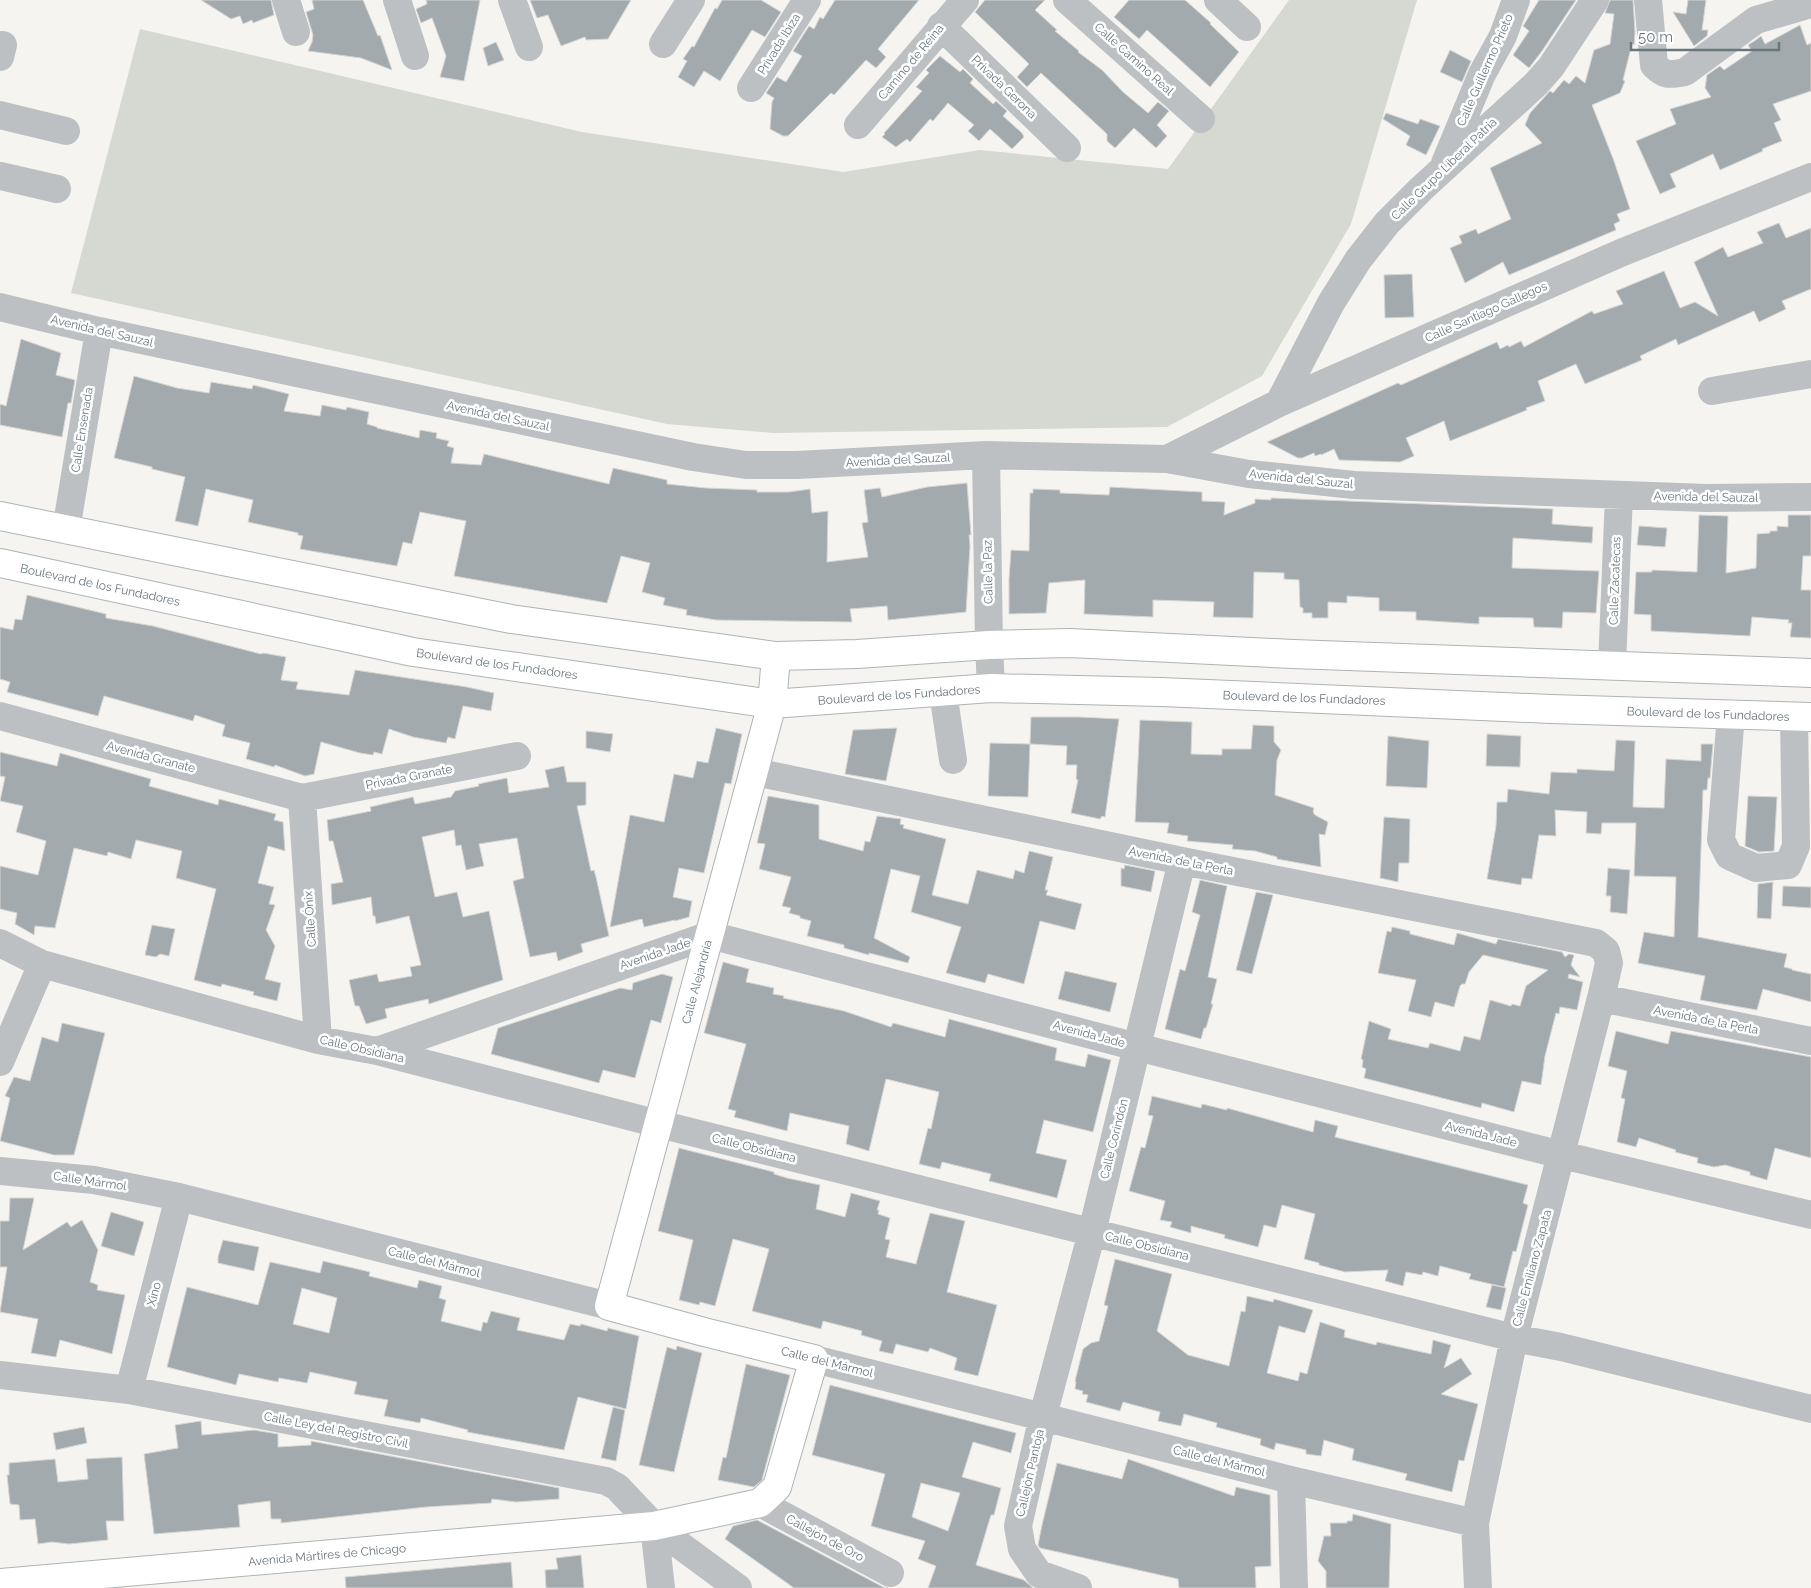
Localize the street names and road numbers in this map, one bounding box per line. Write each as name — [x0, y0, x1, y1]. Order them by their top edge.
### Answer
street label: Privada Ibiza — [755, 11, 803, 77]
street label: Calle Guillermo Prieto — [1454, 12, 1516, 128]
street label: Calle Camino Real — [1092, 20, 1177, 99]
street label: Camino de Reina — [875, 21, 947, 103]
street label: Privada Gerona — [969, 53, 1039, 121]
street label: Calle Grupo Liberal Patria — [1388, 115, 1500, 223]
street label: Calle Santiago Gallegos — [1423, 279, 1549, 345]
street label: Avenida del Sauzal — [49, 312, 155, 350]
street label: Calle Ensenada — [68, 386, 96, 474]
street label: Avenida del Sauzal — [445, 398, 551, 434]
street label: Avenida del Sauzal — [845, 450, 951, 470]
street label: Avenida del Sauzal — [1248, 467, 1355, 492]
street label: Avenida del Sauzal — [1654, 489, 1759, 505]
street label: Calle Zacatecas — [1606, 536, 1624, 625]
street label: Calle la Paz — [980, 540, 996, 604]
street label: Boulevard de los Fundadores — [19, 561, 181, 609]
street label: Boulevard de los Fundadores — [415, 646, 579, 682]
street label: Boulevard de los Fundadores — [817, 682, 981, 708]
street label: Boulevard de los Fundadores — [1222, 688, 1386, 708]
street label: Boulevard de los Fundadores — [1626, 704, 1790, 724]
street label: Avenida Granate — [105, 738, 197, 776]
street label: Privada Granate — [365, 762, 453, 792]
street label: Avenida de la Perla — [1127, 844, 1235, 878]
street label: Calle Ónix — [301, 891, 319, 947]
street label: Avenida Jade — [618, 935, 692, 973]
street label: Calle Alejandría — [679, 938, 715, 1026]
street label: Avenida de la Perla — [1652, 1003, 1760, 1037]
street label: Avenida Jade — [1051, 1018, 1127, 1050]
street label: Calle Obsidiana — [318, 1032, 406, 1066]
street label: Calle Corindón — [1097, 1097, 1131, 1181]
street label: Avenida Jade — [1443, 1118, 1519, 1150]
street label: Calle Obsidiana — [710, 1131, 798, 1165]
street label: Calle Mármol — [52, 1169, 128, 1193]
street label: Calle Emiliano Zapata — [1510, 1208, 1554, 1328]
street label: Calle Obsidiana — [1103, 1229, 1191, 1263]
street label: Calle del Mármol — [386, 1244, 482, 1280]
street label: Xino — [144, 1280, 164, 1308]
street label: Calle del Mármol — [779, 1344, 875, 1380]
street label: Calle Ley del Registro Civil — [263, 1409, 410, 1451]
street label: Callejón Pantoja — [1013, 1428, 1047, 1518]
street label: Calle del Mármol — [1171, 1443, 1267, 1479]
street label: Callejón de Oro — [784, 1512, 866, 1564]
street label: Avenida Mártires de Chicago — [247, 1541, 407, 1569]

